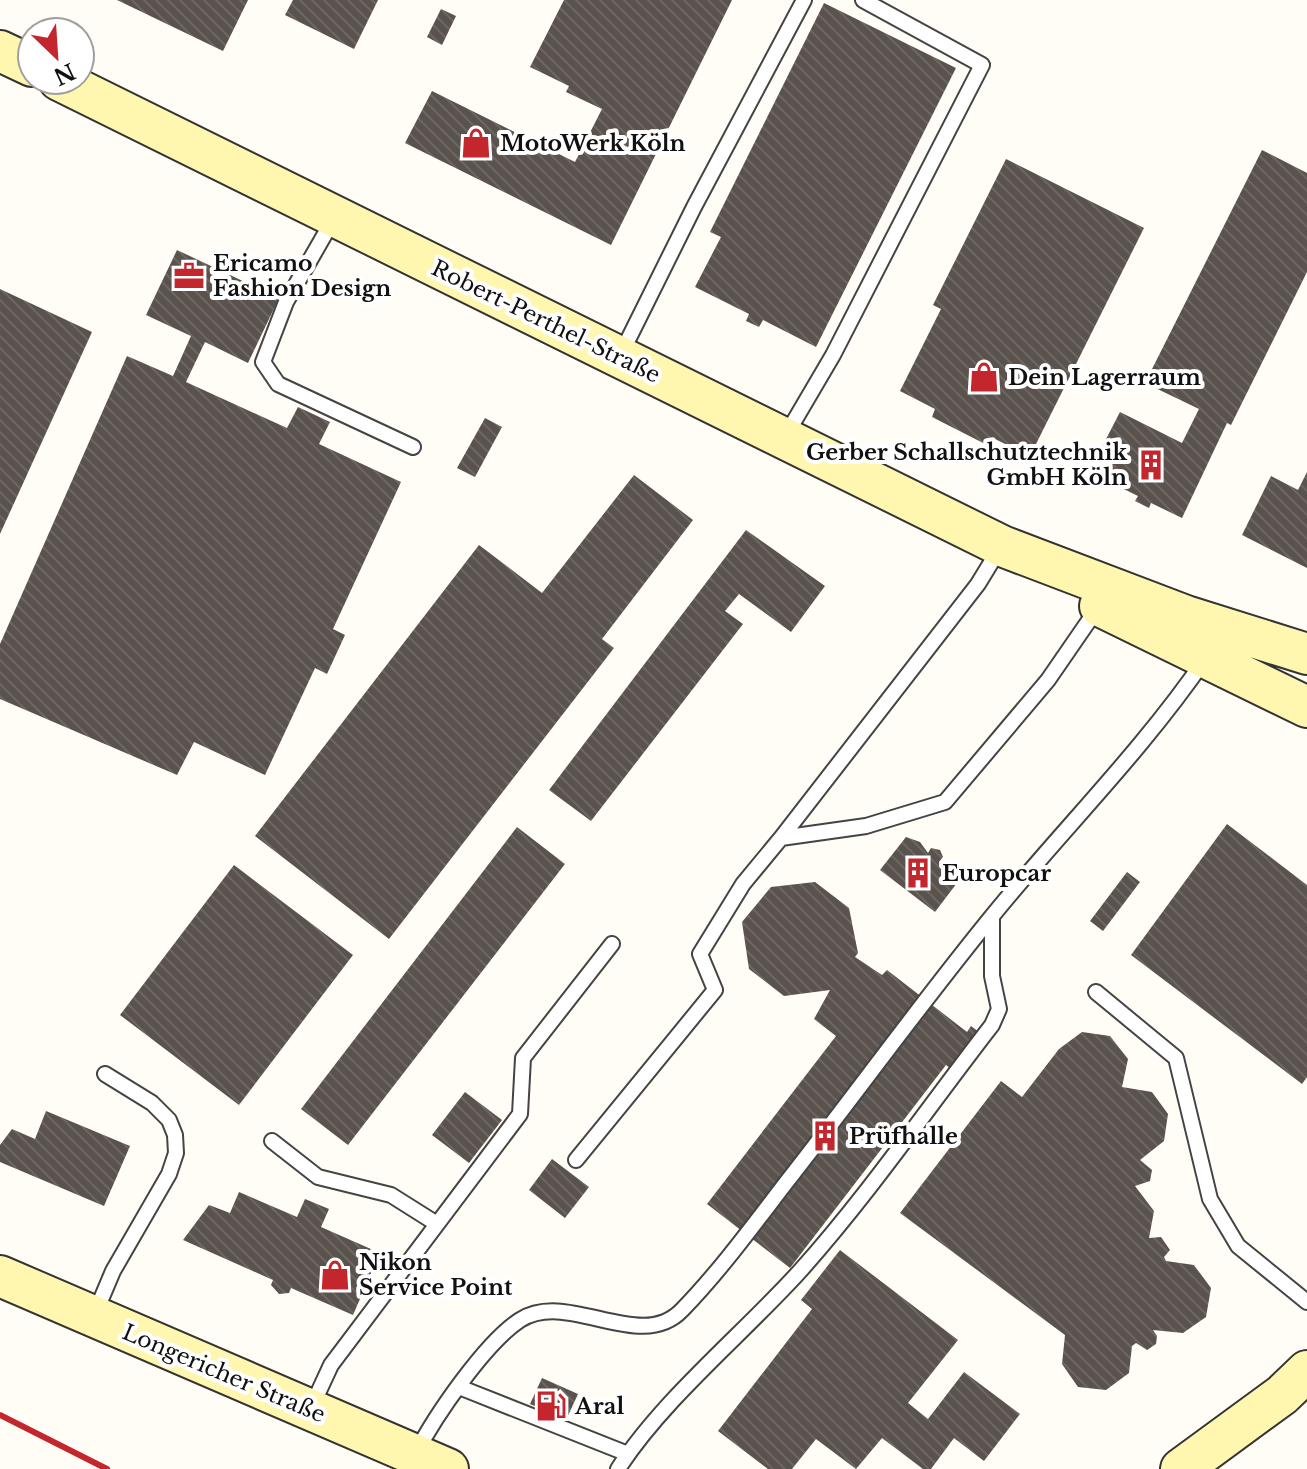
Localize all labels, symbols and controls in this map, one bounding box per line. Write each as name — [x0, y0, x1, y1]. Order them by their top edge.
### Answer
north arrow — [16, 16, 96, 96]
text: N — [49, 57, 79, 90]
shop icon: MotoWerk Köln — [459, 126, 493, 160]
place label: MotoWerk Köln — [500, 130, 685, 157]
place label: Ericamo Fashion Design — [213, 250, 391, 302]
street label: Robert-Perthel-Straße — [427, 254, 664, 389]
office icon: Ericamo Fashion Design — [172, 259, 206, 293]
shop icon: Dein Lagerraum — [967, 360, 1001, 394]
place label: Dein Lagerraum — [1008, 364, 1201, 391]
place label: Gerber Schallschutztechnik GmbH Köln — [806, 439, 1127, 491]
building icon: Gerber Schallschutztechnik GmbH Köln — [1134, 448, 1168, 482]
building icon: Europcar — [901, 856, 935, 890]
place label: Europcar — [942, 860, 1051, 887]
building icon: Prüfhalle — [808, 1119, 842, 1153]
place label: Prüfhalle — [849, 1123, 958, 1150]
place label: Nikon Service Point — [359, 1249, 513, 1301]
shop icon: Nikon Service Point — [318, 1258, 352, 1292]
street label: Longericher Straße — [118, 1319, 329, 1428]
fuel station icon: Aral — [534, 1389, 568, 1423]
place label: Aral — [574, 1393, 624, 1420]

